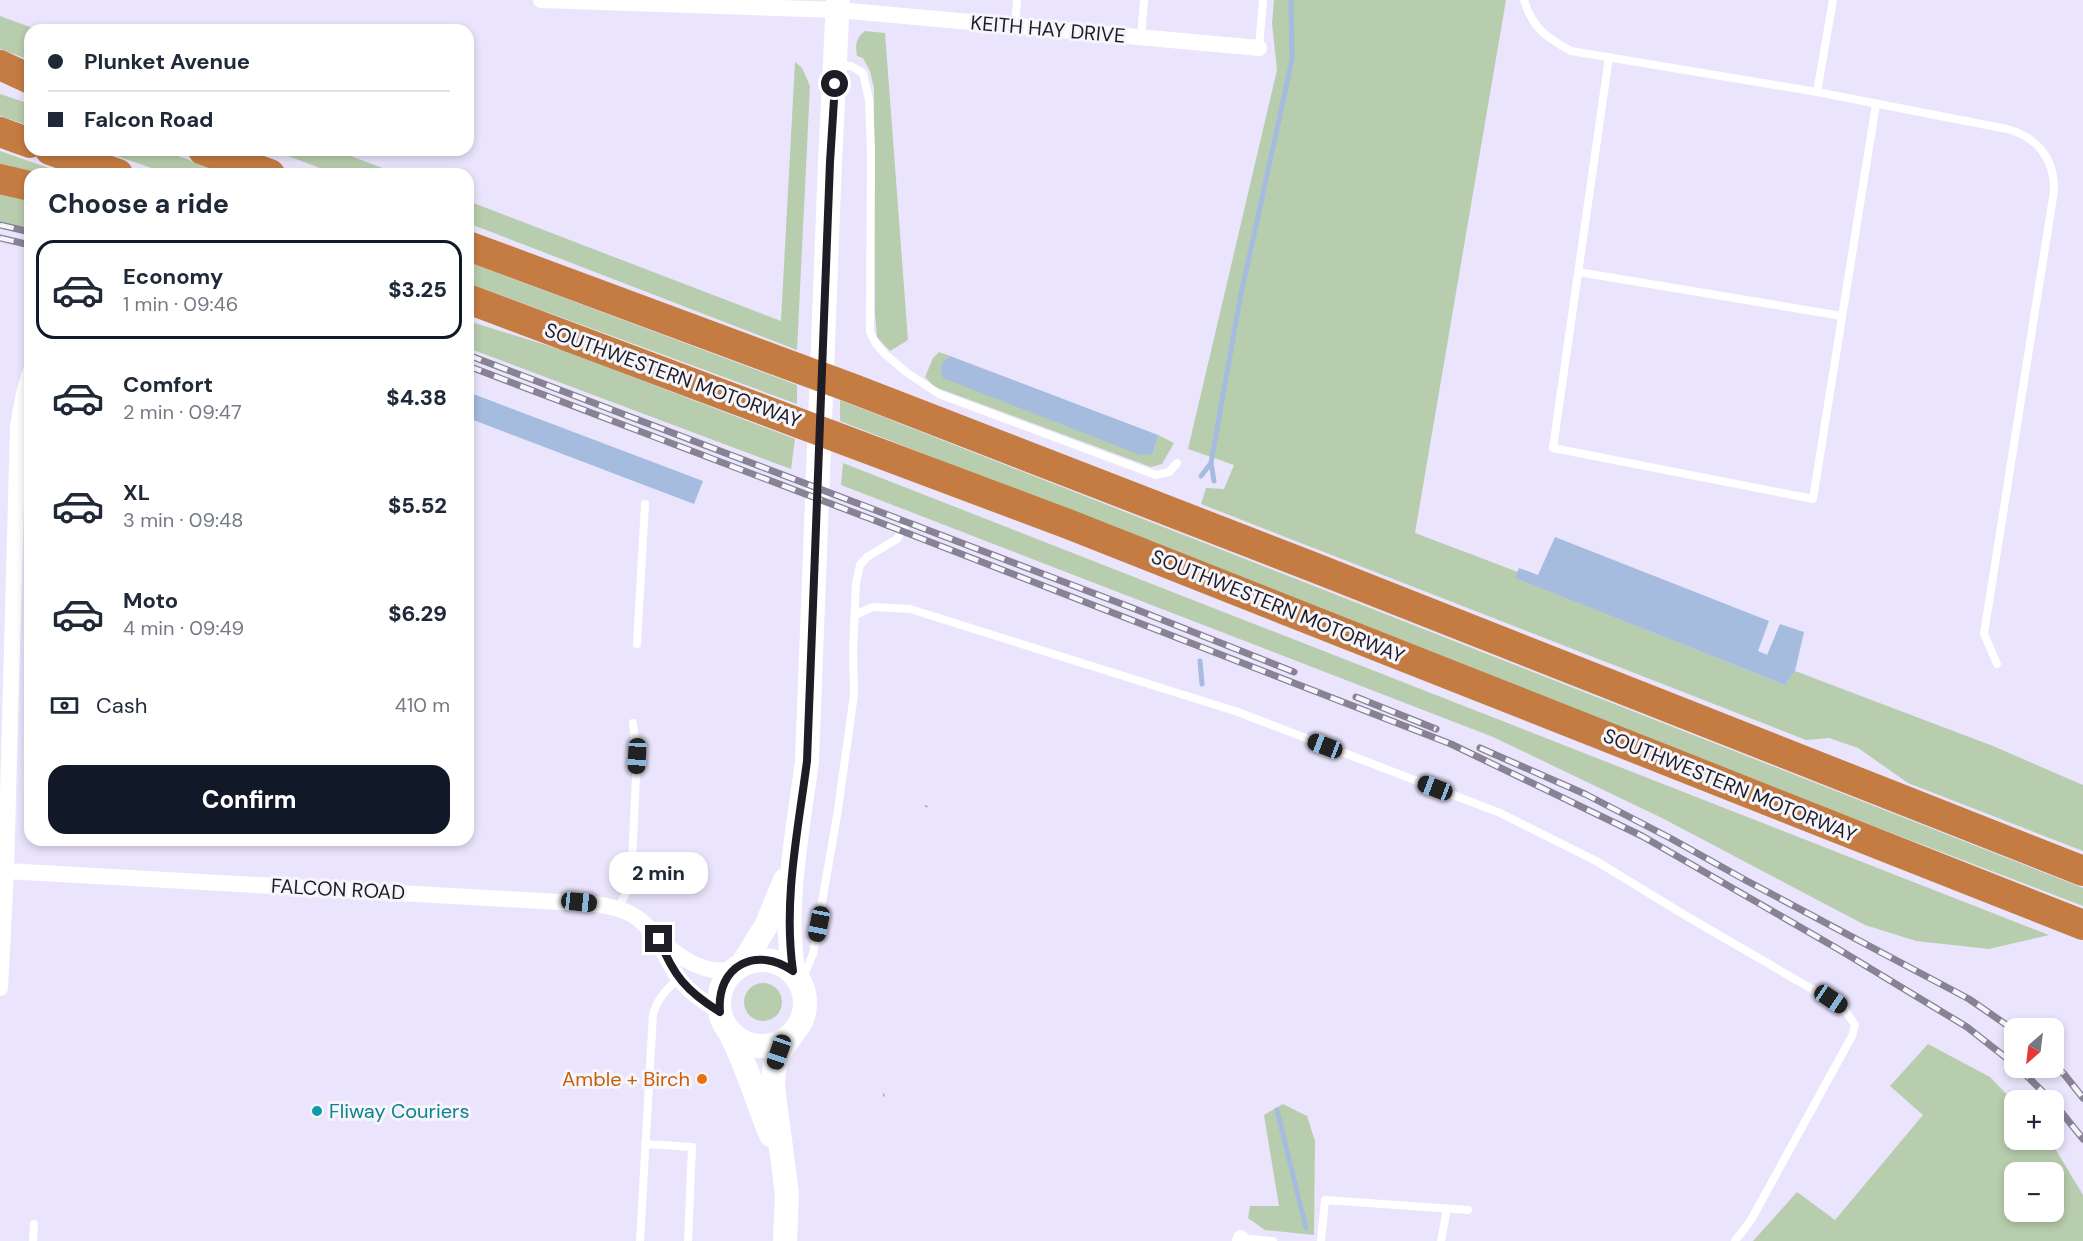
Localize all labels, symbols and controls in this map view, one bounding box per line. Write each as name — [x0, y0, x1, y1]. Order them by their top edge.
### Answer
street label: KEITH HAY DRIVE — [970, 9, 1126, 49]
text: Plunket Avenue — [84, 47, 250, 76]
route start — [821, 70, 848, 97]
text: Falcon Road — [84, 105, 214, 134]
text: Choose a ride — [48, 186, 229, 221]
text: Economy — [123, 262, 223, 291]
icon: car — [51, 263, 105, 317]
text: $3.25 — [388, 275, 447, 304]
text: 1 min · 09:46 — [123, 291, 238, 317]
street label: SOUTHWESTERN MOTORWAY — [541, 316, 805, 434]
text: Comfort — [123, 370, 213, 399]
icon: car — [51, 371, 105, 425]
text: $4.38 — [386, 383, 447, 412]
text: 2 min · 09:47 — [123, 399, 242, 425]
text: XL — [123, 478, 150, 507]
icon: car — [51, 479, 105, 533]
text: $5.52 — [388, 491, 447, 520]
text: 3 min · 09:48 — [123, 507, 243, 533]
street label: SOUTHWESTERN MOTORWAY — [1148, 543, 1409, 669]
text: Moto — [123, 586, 178, 615]
icon: car — [51, 587, 105, 641]
text: $6.29 — [388, 599, 447, 628]
text: 4 min · 09:49 — [123, 615, 244, 641]
icon: cash — [48, 689, 81, 722]
text: Cash — [96, 691, 147, 720]
text: 410 m — [395, 692, 450, 718]
street label: SOUTHWESTERN MOTORWAY — [1600, 722, 1861, 848]
car — [1305, 731, 1345, 761]
car — [627, 738, 647, 774]
button: Confirm — [48, 765, 450, 834]
car — [1415, 773, 1455, 803]
callout: 2 min — [610, 852, 708, 894]
text: 2 min — [632, 860, 685, 886]
street label: FALCON ROAD — [270, 873, 406, 905]
car — [560, 891, 598, 913]
car — [807, 905, 831, 943]
route end — [645, 925, 672, 952]
car — [1811, 981, 1851, 1017]
north arrow — [2004, 1018, 2064, 1078]
map controls — [2004, 1018, 2064, 1222]
car — [765, 1032, 793, 1072]
place label: Amble + Birch — [562, 1066, 690, 1092]
marker: Amble + Birch — [695, 1072, 709, 1086]
button: + — [2004, 1090, 2064, 1150]
place label: Fliway Couriers — [329, 1098, 470, 1124]
marker: Fliway Couriers — [310, 1104, 324, 1118]
button: − — [2004, 1162, 2064, 1222]

